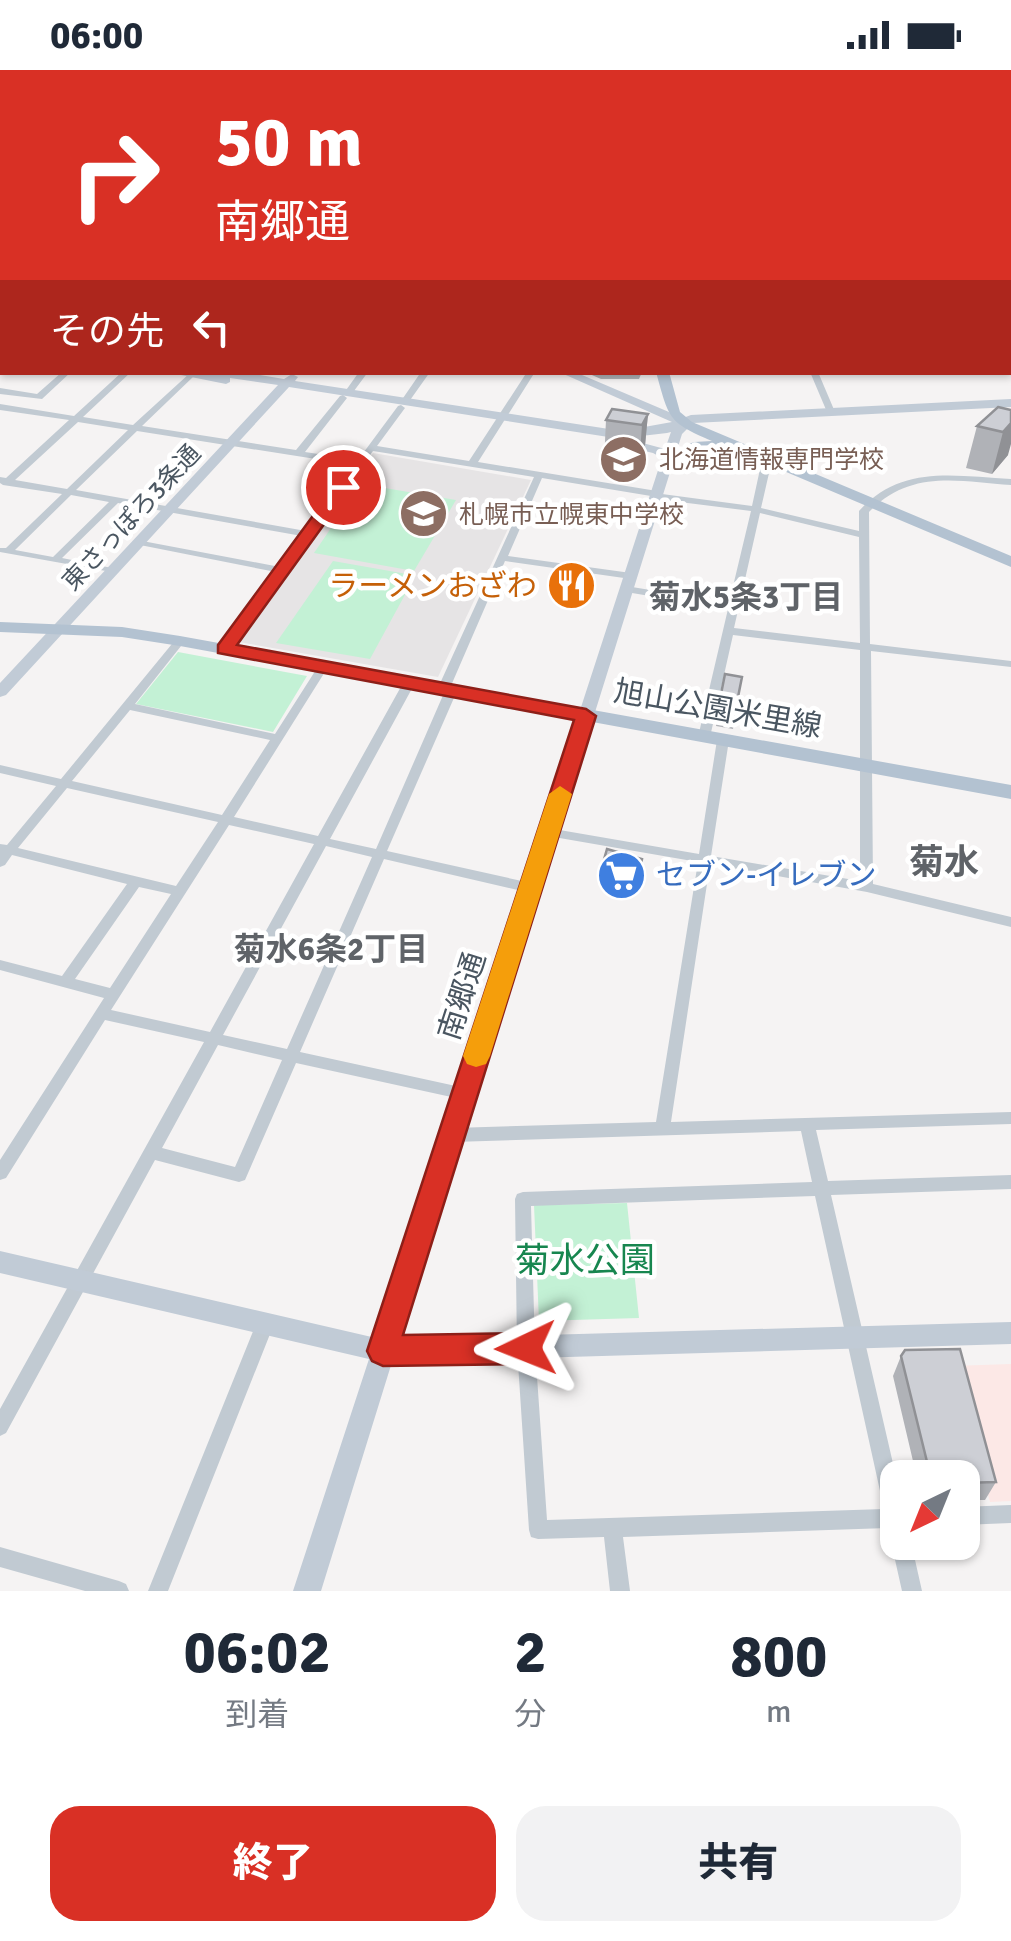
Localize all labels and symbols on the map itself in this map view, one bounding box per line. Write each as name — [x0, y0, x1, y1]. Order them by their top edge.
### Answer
school or university icon: 北海道情報専門学校 — [598, 433, 650, 485]
street label: 東さっぽろ3条通 — [56, 438, 207, 597]
place label: 北海道情報専門学校 — [659, 444, 884, 475]
pin — [301, 445, 386, 530]
school or university icon: 札幌市立幌東中学校 — [398, 488, 450, 540]
place label: 札幌市立幌東中学校 — [459, 499, 684, 530]
restaurant icon: ラーメンおざわ — [546, 560, 598, 612]
place label: ラーメンおざわ — [328, 568, 537, 605]
district label: 菊水5条3丁目 — [649, 578, 843, 617]
street label: 旭山公園米里線 — [611, 673, 825, 746]
district label: 菊水 — [909, 841, 979, 884]
supermarket icon: セブン-イレブン — [595, 849, 647, 901]
place label: セブン-イレブン — [656, 857, 877, 894]
district label: 菊水6条2丁目 — [234, 930, 428, 969]
street label: 南郷通 — [431, 948, 494, 1045]
park label: 菊水公園 — [515, 1239, 655, 1282]
position arrow — [474, 1296, 578, 1400]
north arrow — [880, 1460, 980, 1560]

